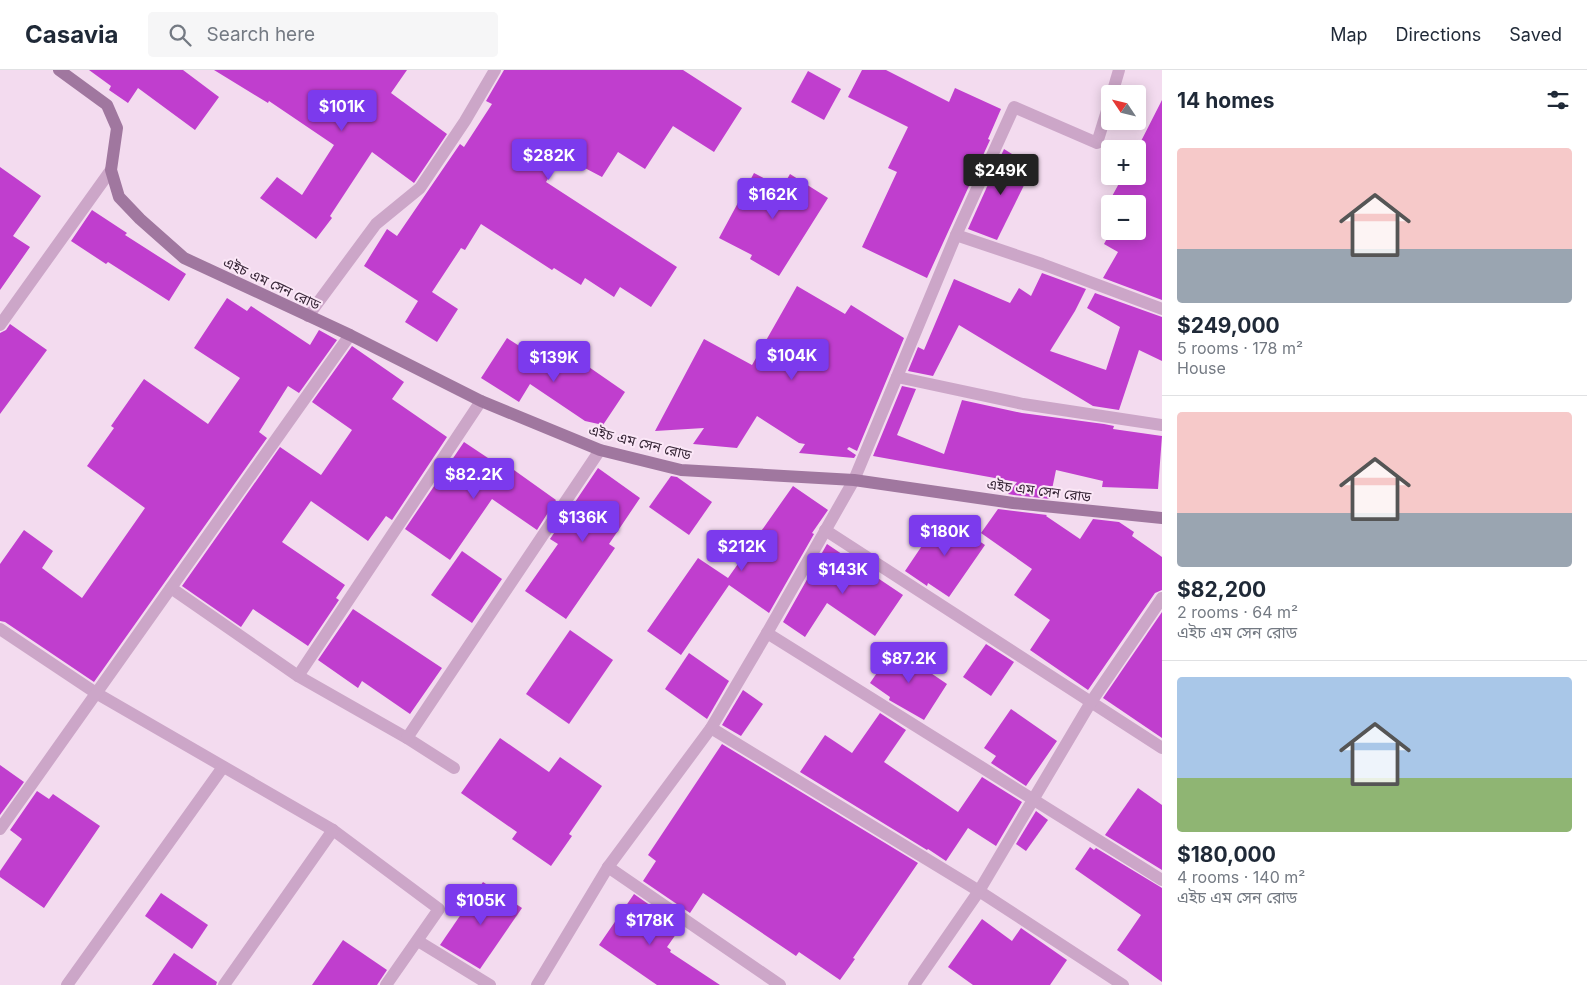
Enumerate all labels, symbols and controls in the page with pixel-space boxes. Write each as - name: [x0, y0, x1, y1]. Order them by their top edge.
- search box: [148, 12, 498, 57]
- text: Casavia: [25, 20, 118, 49]
- icon: search: [166, 21, 194, 49]
- text: Search here: [206, 23, 315, 46]
- text: Map: [1330, 24, 1368, 45]
- text: Directions: [1396, 24, 1481, 45]
- text: Saved: [1509, 24, 1562, 45]
- north arrow: [1101, 85, 1146, 130]
- map controls: [1101, 85, 1146, 240]
- icon: filters: [1544, 86, 1572, 114]
- text: 14 homes: [1177, 88, 1275, 113]
- pin: $101K: [307, 90, 377, 132]
- text: $101K: [319, 96, 365, 116]
- pin: $282K: [514, 138, 584, 181]
- button: +: [1101, 140, 1146, 185]
- text: $282K: [523, 145, 575, 165]
- pin: $249K: [966, 154, 1036, 196]
- text: $249K: [974, 160, 1028, 180]
- pin: $162K: [738, 178, 808, 220]
- icon: home: [1330, 180, 1420, 270]
- text: $162K: [748, 184, 798, 204]
- button: −: [1101, 195, 1146, 240]
- street label: এইচ এম সেন রোড: [221, 253, 324, 313]
- text: $249,000: [1177, 313, 1280, 338]
- pin: $104K: [757, 338, 827, 381]
- text: 5 rooms · 178 m²: [1177, 338, 1303, 358]
- pin: $139K: [519, 340, 589, 383]
- text: $104K: [767, 345, 817, 365]
- text: $139K: [529, 347, 579, 367]
- text: House: [1177, 358, 1226, 378]
- street label: এইচ এম সেন রোড: [587, 421, 694, 463]
- icon: home: [1330, 444, 1420, 534]
- pin: $82.2K: [433, 458, 515, 500]
- text: $82.2K: [445, 464, 503, 484]
- street label: এইচ এম সেন রোড: [986, 475, 1093, 505]
- pin: $136K: [548, 500, 618, 543]
- text: $136K: [558, 507, 608, 527]
- pin: $180K: [910, 514, 980, 557]
- text: $180K: [920, 521, 970, 541]
- pin: $212K: [707, 530, 777, 572]
- text: $212K: [717, 536, 767, 556]
- pin: $143K: [808, 552, 878, 595]
- text: $143K: [818, 559, 868, 579]
- text: $82,200: [1177, 577, 1266, 602]
- text: 2 rooms · 64 m²: [1177, 602, 1298, 622]
- text: এইচ এম সেন রোড: [1177, 622, 1297, 642]
- pin: $87.2K: [868, 642, 950, 684]
- text: $87.2K: [881, 648, 937, 668]
- icon: home: [1330, 709, 1420, 799]
- text: $180,000: [1177, 842, 1276, 867]
- text: 4 rooms · 140 m²: [1177, 867, 1305, 887]
- pin: $105K: [446, 884, 516, 926]
- text: এইচ এম সেন রোড: [1177, 887, 1297, 907]
- text: $105K: [456, 890, 506, 910]
- pin: $178K: [615, 904, 685, 946]
- text: $178K: [626, 910, 674, 930]

